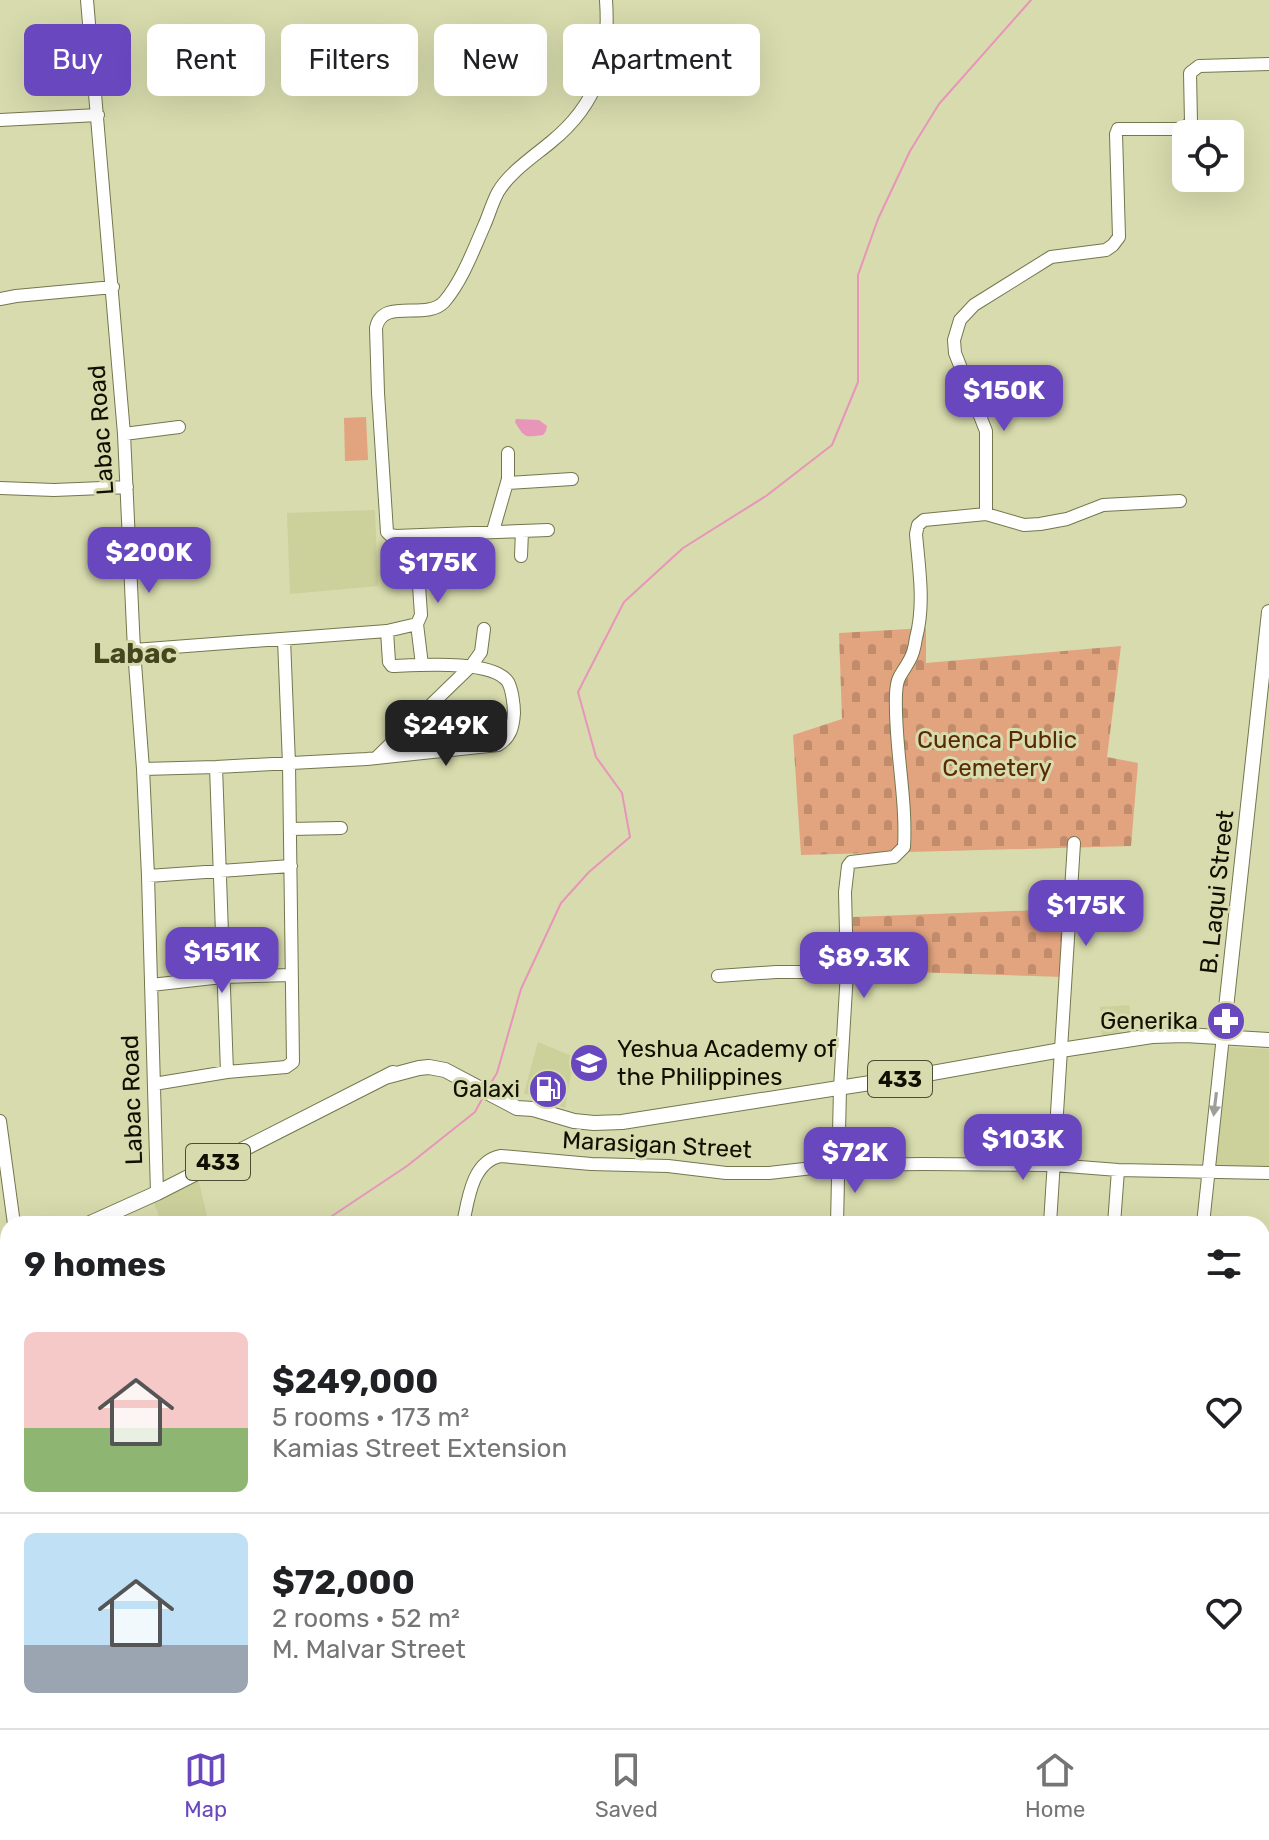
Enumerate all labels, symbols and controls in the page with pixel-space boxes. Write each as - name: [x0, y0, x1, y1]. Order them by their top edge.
- chip: Buy: [24, 24, 131, 96]
- chip: Rent: [147, 24, 265, 96]
- chip: Filters: [281, 24, 418, 96]
- chip: New: [434, 24, 547, 96]
- chip: Apartment: [563, 24, 760, 96]
- map controls: [1172, 120, 1244, 192]
- button: locate: [1172, 120, 1244, 192]
- street label: Labac Road: [82, 364, 120, 496]
- pin: $150K: [948, 365, 1060, 433]
- text: $150K: [963, 375, 1045, 406]
- pin: $200K: [93, 527, 205, 595]
- text: $200K: [106, 537, 192, 568]
- pin: $175K: [382, 537, 494, 605]
- text: $175K: [398, 547, 478, 578]
- district label: Labac: [93, 637, 177, 670]
- pin: $249K: [390, 700, 502, 768]
- text: $249K: [403, 710, 489, 741]
- park label: Cuenca Public Cemetery: [917, 726, 1077, 782]
- street label: B. Laqui Street: [1194, 809, 1240, 975]
- pin: $175K: [1030, 880, 1142, 948]
- text: $175K: [1046, 890, 1126, 921]
- pin: $151K: [166, 927, 278, 995]
- pin: $89.3K: [799, 932, 929, 1000]
- text: $151K: [183, 937, 261, 968]
- text: $89.3K: [818, 942, 910, 973]
- pharmacy icon: Generika: [1205, 1000, 1247, 1042]
- place label: Generika: [1100, 1007, 1198, 1035]
- street label: Labac Road: [116, 1034, 148, 1166]
- place label: Yeshua Academy of the Philippines: [617, 1035, 837, 1091]
- school or university icon: Yeshua Academy of the Philippines: [568, 1042, 610, 1084]
- road number: 433: [868, 1061, 932, 1097]
- fuel station icon: Galaxi: [527, 1068, 569, 1110]
- place label: Galaxi: [453, 1075, 520, 1103]
- one-way arrow: [1209, 1092, 1222, 1117]
- pin: $103K: [967, 1114, 1079, 1182]
- text: $103K: [982, 1124, 1064, 1155]
- street label: Marasigan Street: [561, 1126, 753, 1164]
- pin: $72K: [808, 1127, 902, 1195]
- text: $72K: [822, 1137, 888, 1168]
- road number: 433: [186, 1144, 250, 1180]
- icon: filters: [1202, 1242, 1246, 1286]
- text: 9 homes: [24, 1244, 166, 1285]
- text: $249,000: [272, 1361, 438, 1402]
- icon: home: [88, 1364, 184, 1460]
- icon: heart: [1202, 1390, 1246, 1434]
- text: 5 rooms · 173 m²: [272, 1402, 469, 1433]
- text: Kamias Street Extension: [272, 1433, 567, 1464]
- text: $72,000: [272, 1562, 415, 1603]
- icon: home: [88, 1565, 184, 1661]
- icon: heart: [1202, 1591, 1246, 1635]
- text: 2 rooms · 52 m²: [272, 1603, 460, 1634]
- text: M. Malvar Street: [272, 1634, 466, 1665]
- tab: Map: [184, 1748, 228, 1823]
- tab: Saved: [595, 1748, 658, 1823]
- tab: Home: [1025, 1748, 1085, 1823]

